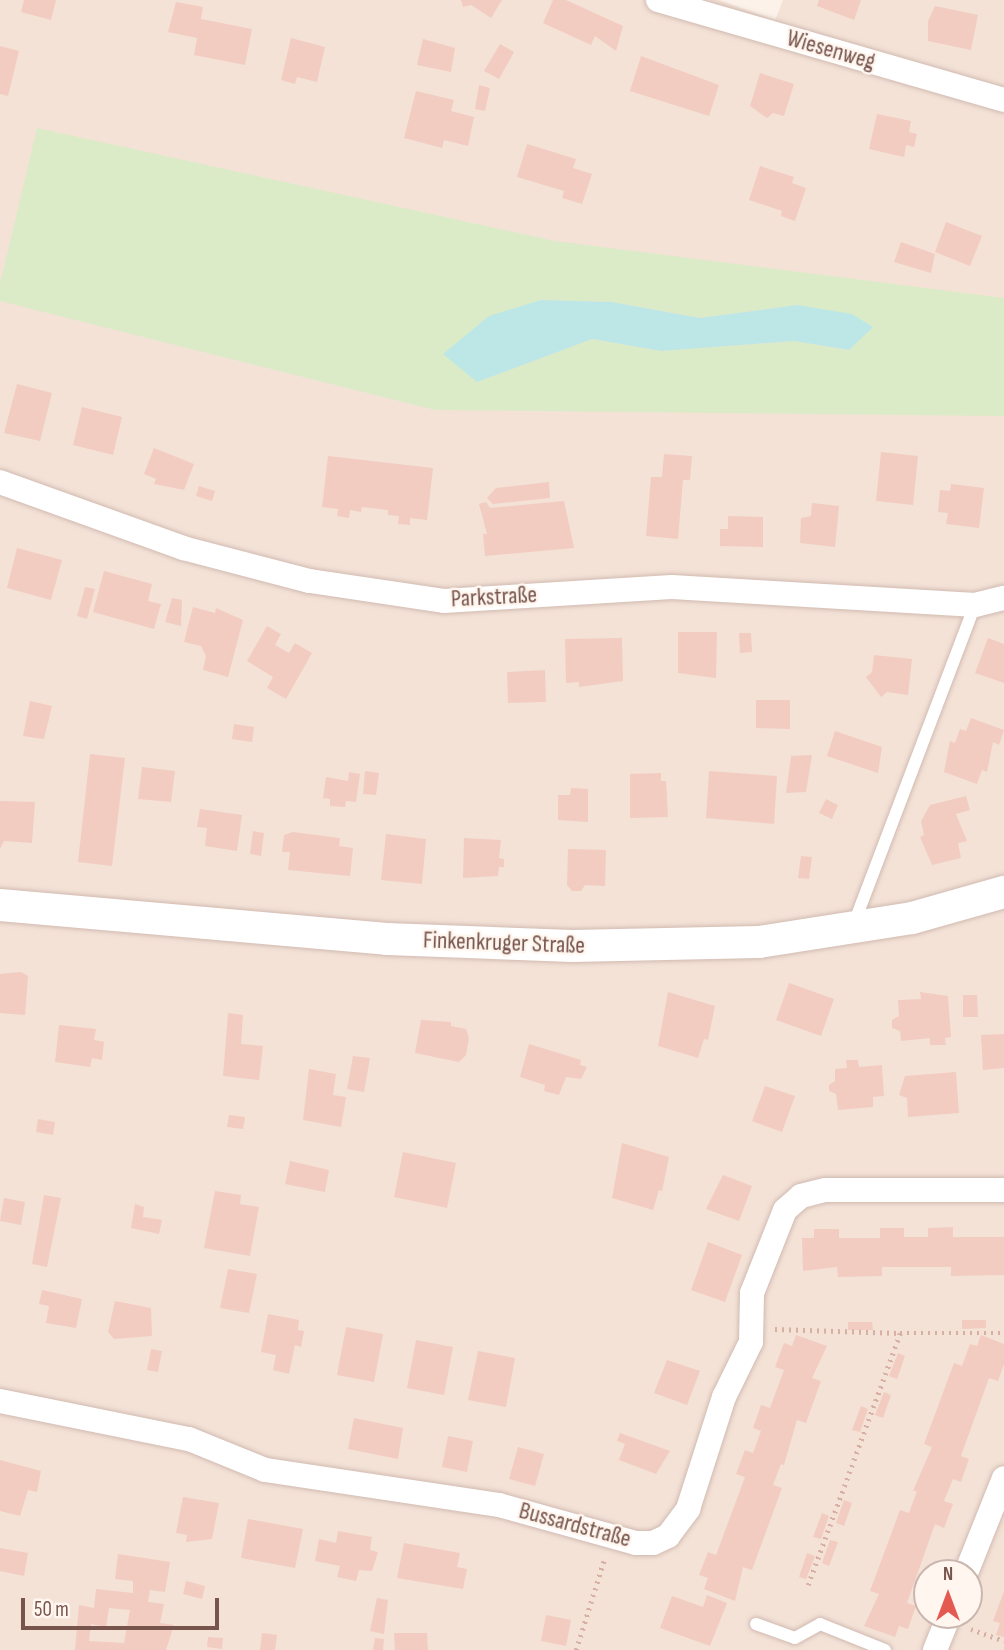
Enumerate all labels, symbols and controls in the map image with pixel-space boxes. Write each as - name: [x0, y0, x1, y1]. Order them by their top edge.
- street label: Wiesenweg: [783, 24, 879, 76]
- street label: Parkstraße: [450, 580, 538, 614]
- street label: Finkenkruger Straße: [423, 926, 585, 960]
- street label: Bussardstraße: [516, 1496, 634, 1554]
- north arrow: [913, 1559, 983, 1629]
- text: N: [943, 1563, 953, 1586]
- scale bar: [24, 1584, 222, 1628]
- text: 50 m: [34, 1597, 69, 1622]

